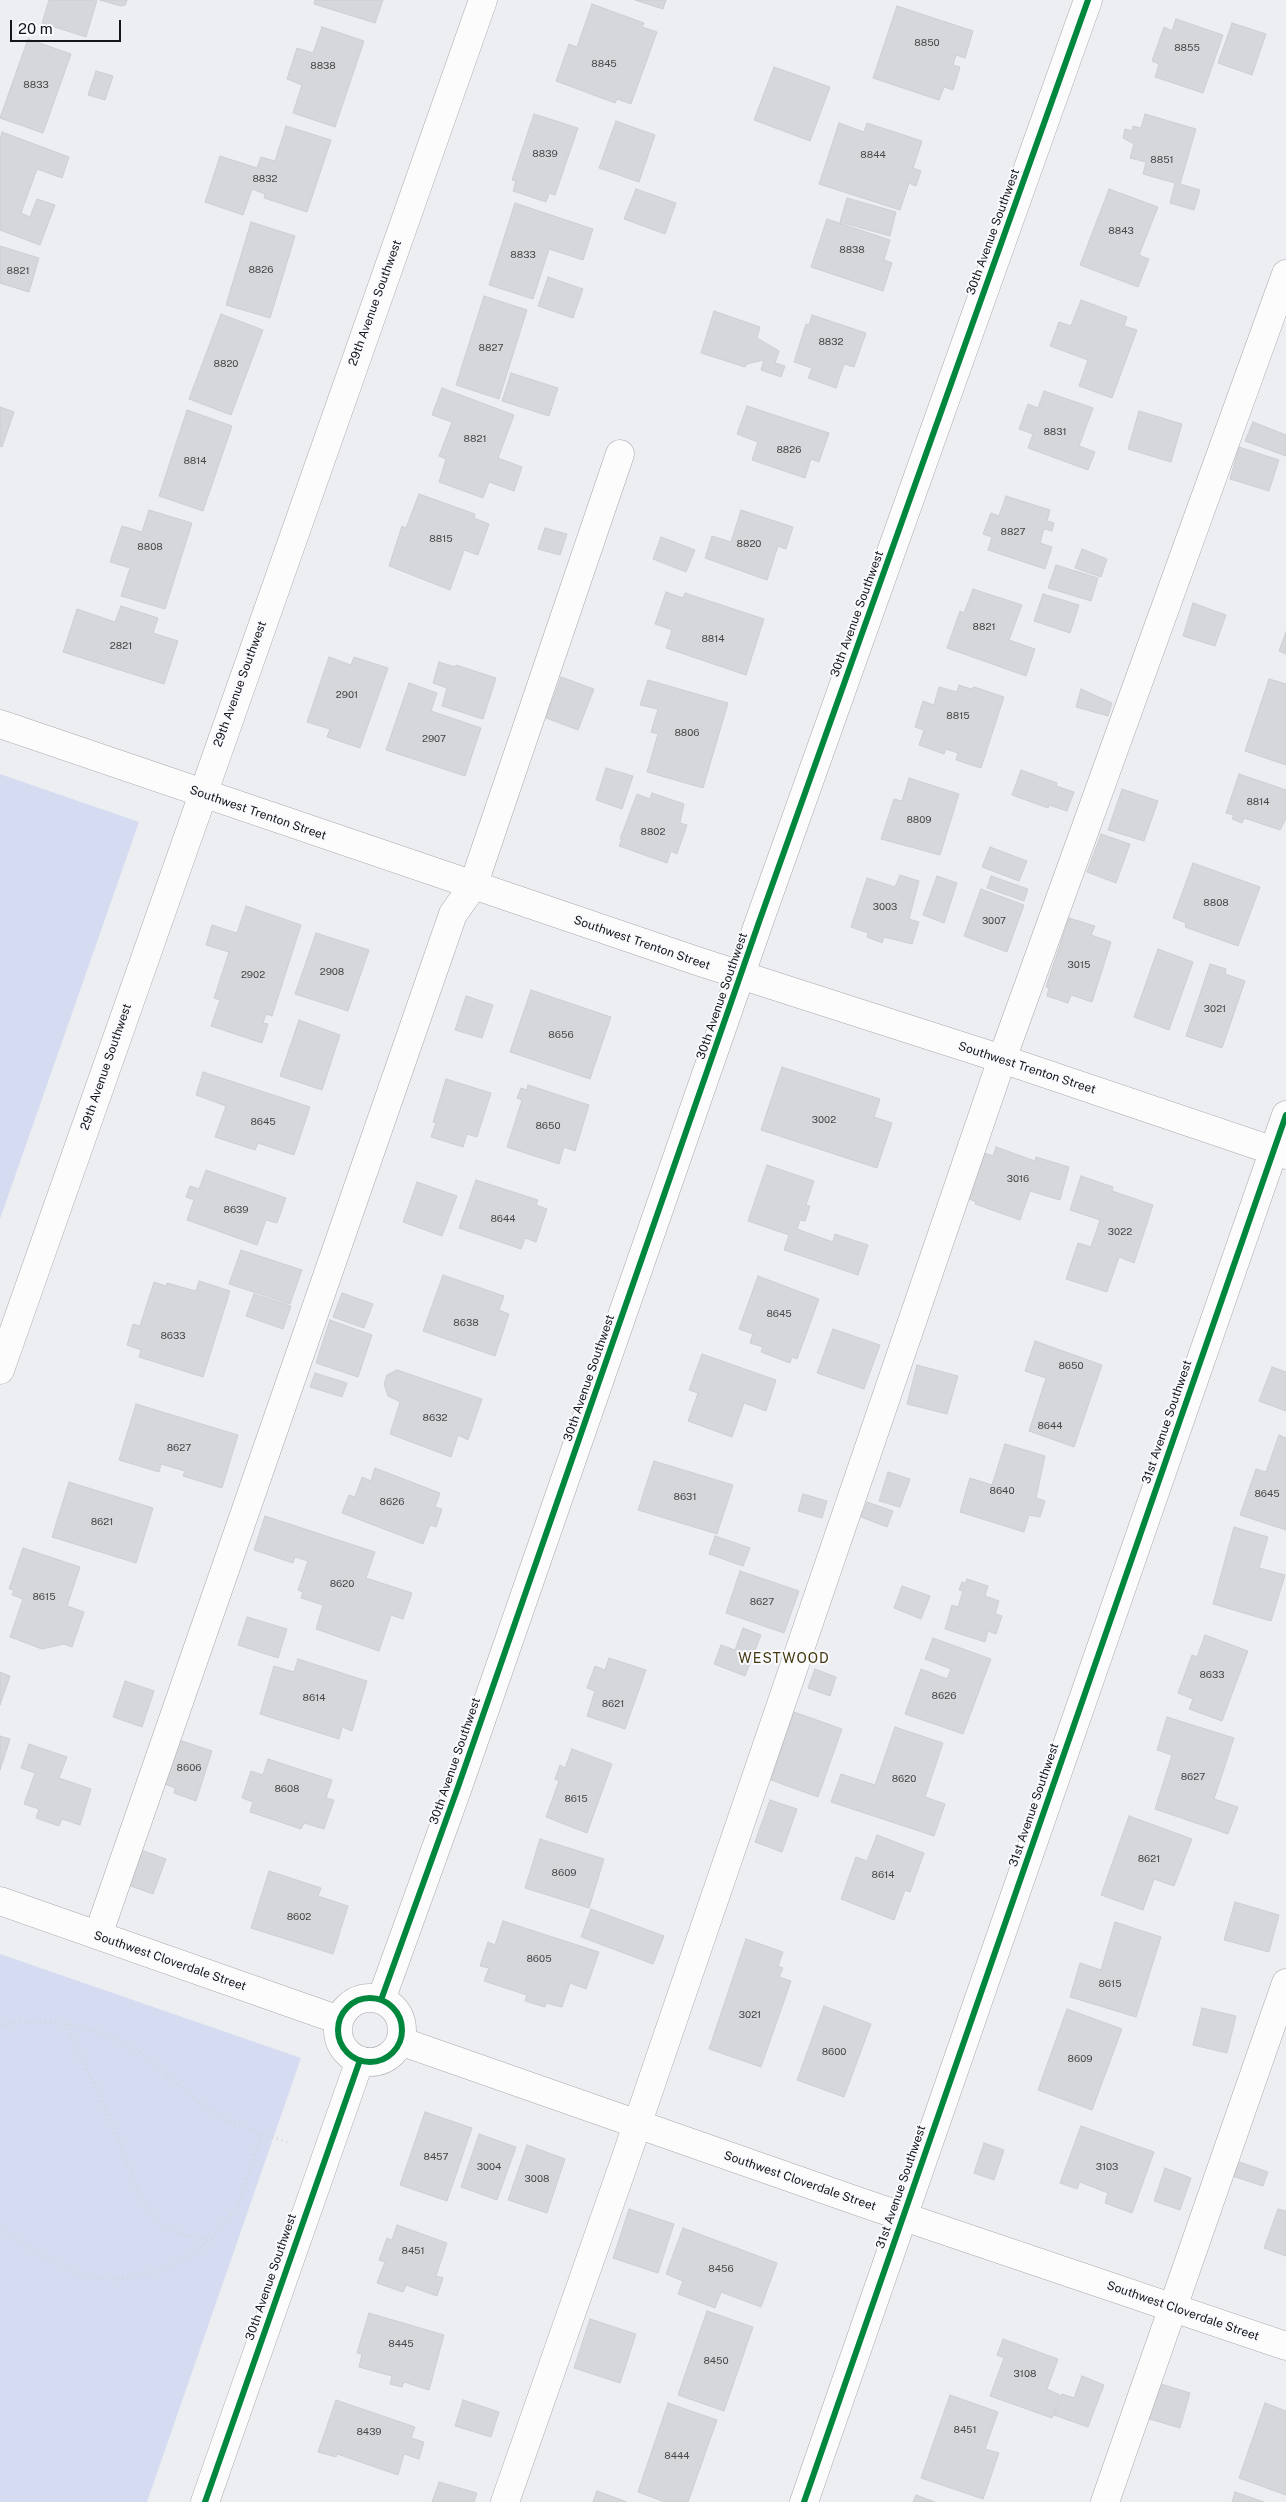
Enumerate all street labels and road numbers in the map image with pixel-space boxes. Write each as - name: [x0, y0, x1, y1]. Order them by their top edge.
- street label: 30th Avenue Southwest: [963, 167, 1023, 297]
- street label: 29th Avenue Southwest: [345, 238, 405, 368]
- street label: 30th Avenue Southwest: [827, 549, 887, 679]
- street label: 29th Avenue Southwest: [210, 619, 270, 749]
- street label: Southwest Trenton Street: [188, 783, 328, 843]
- street label: Southwest Trenton Street: [572, 913, 712, 973]
- street label: 30th Avenue Southwest: [694, 931, 750, 1061]
- street label: 29th Avenue Southwest: [78, 1002, 134, 1132]
- street label: Southwest Trenton Street: [956, 1039, 1098, 1097]
- street label: 30th Avenue Southwest: [561, 1313, 617, 1443]
- street label: 31st Avenue Southwest: [1139, 1358, 1195, 1486]
- street label: 30th Avenue Southwest: [427, 1696, 483, 1826]
- street label: 31st Avenue Southwest: [1006, 1741, 1062, 1869]
- street label: Southwest Cloverdale Street: [92, 1928, 248, 1994]
- street label: 31st Avenue Southwest: [873, 2123, 929, 2251]
- street label: Southwest Cloverdale Street: [722, 2148, 878, 2214]
- street label: 30th Avenue Southwest: [243, 2212, 299, 2342]
- street label: Southwest Cloverdale Street: [1105, 2278, 1261, 2344]

